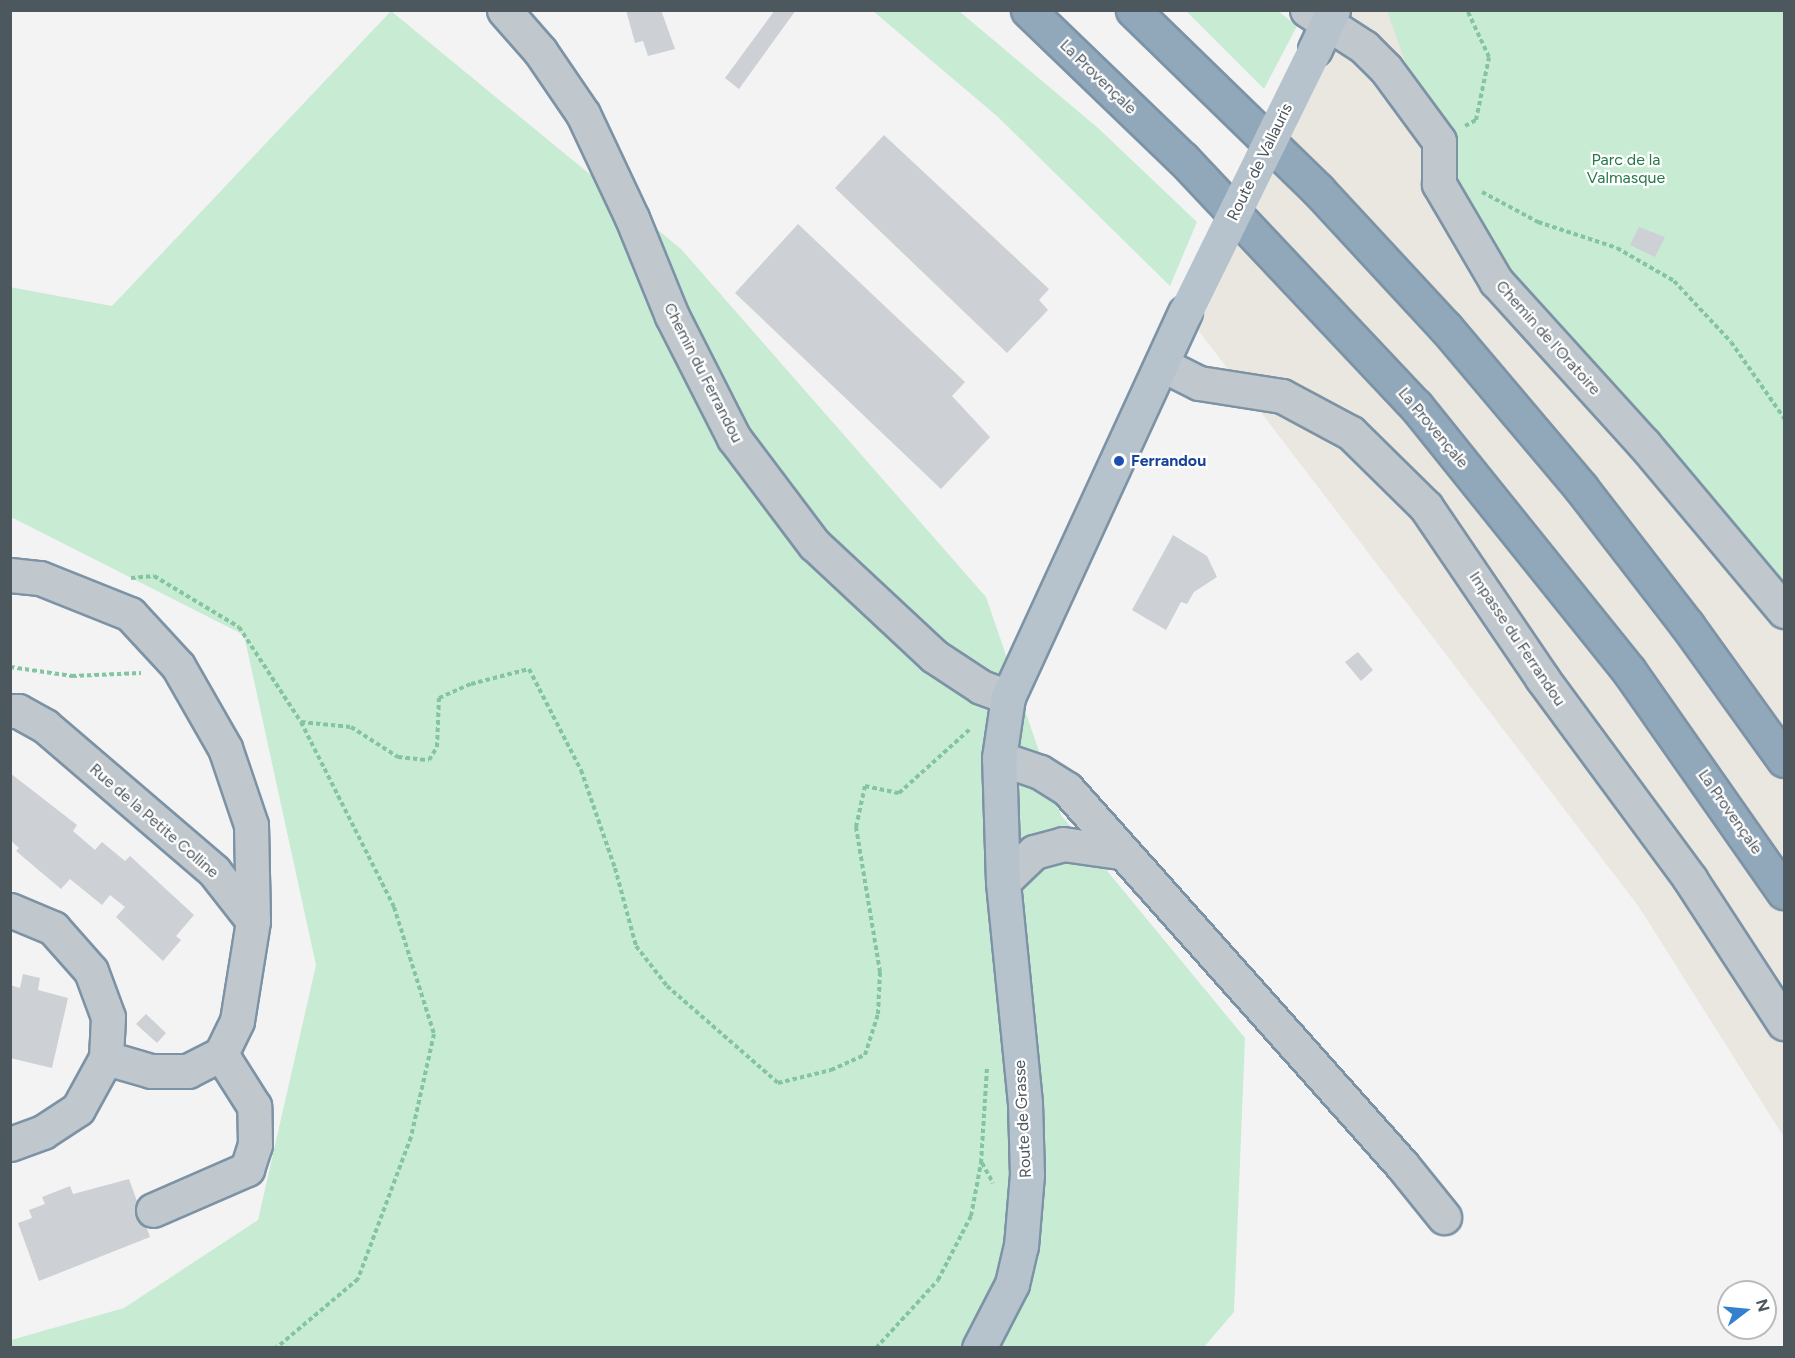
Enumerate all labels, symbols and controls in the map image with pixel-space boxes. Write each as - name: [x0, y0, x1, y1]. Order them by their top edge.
- street label: La Provençale: [1056, 36, 1140, 118]
- street label: Route de Vallauris: [1223, 100, 1297, 224]
- park label: Parc de la Valmasque: [1587, 150, 1665, 188]
- street label: Chemin de l'Oratoire: [1492, 277, 1604, 399]
- street label: Chemin du Ferrandou: [659, 300, 747, 446]
- street label: La Provençale: [1394, 384, 1472, 472]
- place label: Ferrandou: [1131, 451, 1206, 471]
- marker: Ferrandou: [1112, 454, 1126, 468]
- street label: Impasse du Ferrandou: [1465, 568, 1569, 710]
- street label: Rue de la Petite Colline: [85, 760, 223, 882]
- street label: La Provençale: [1694, 766, 1766, 858]
- street label: Route de Grasse: [1010, 1059, 1036, 1179]
- north arrow: [1717, 1280, 1777, 1340]
- text: N: [1752, 1297, 1774, 1314]

